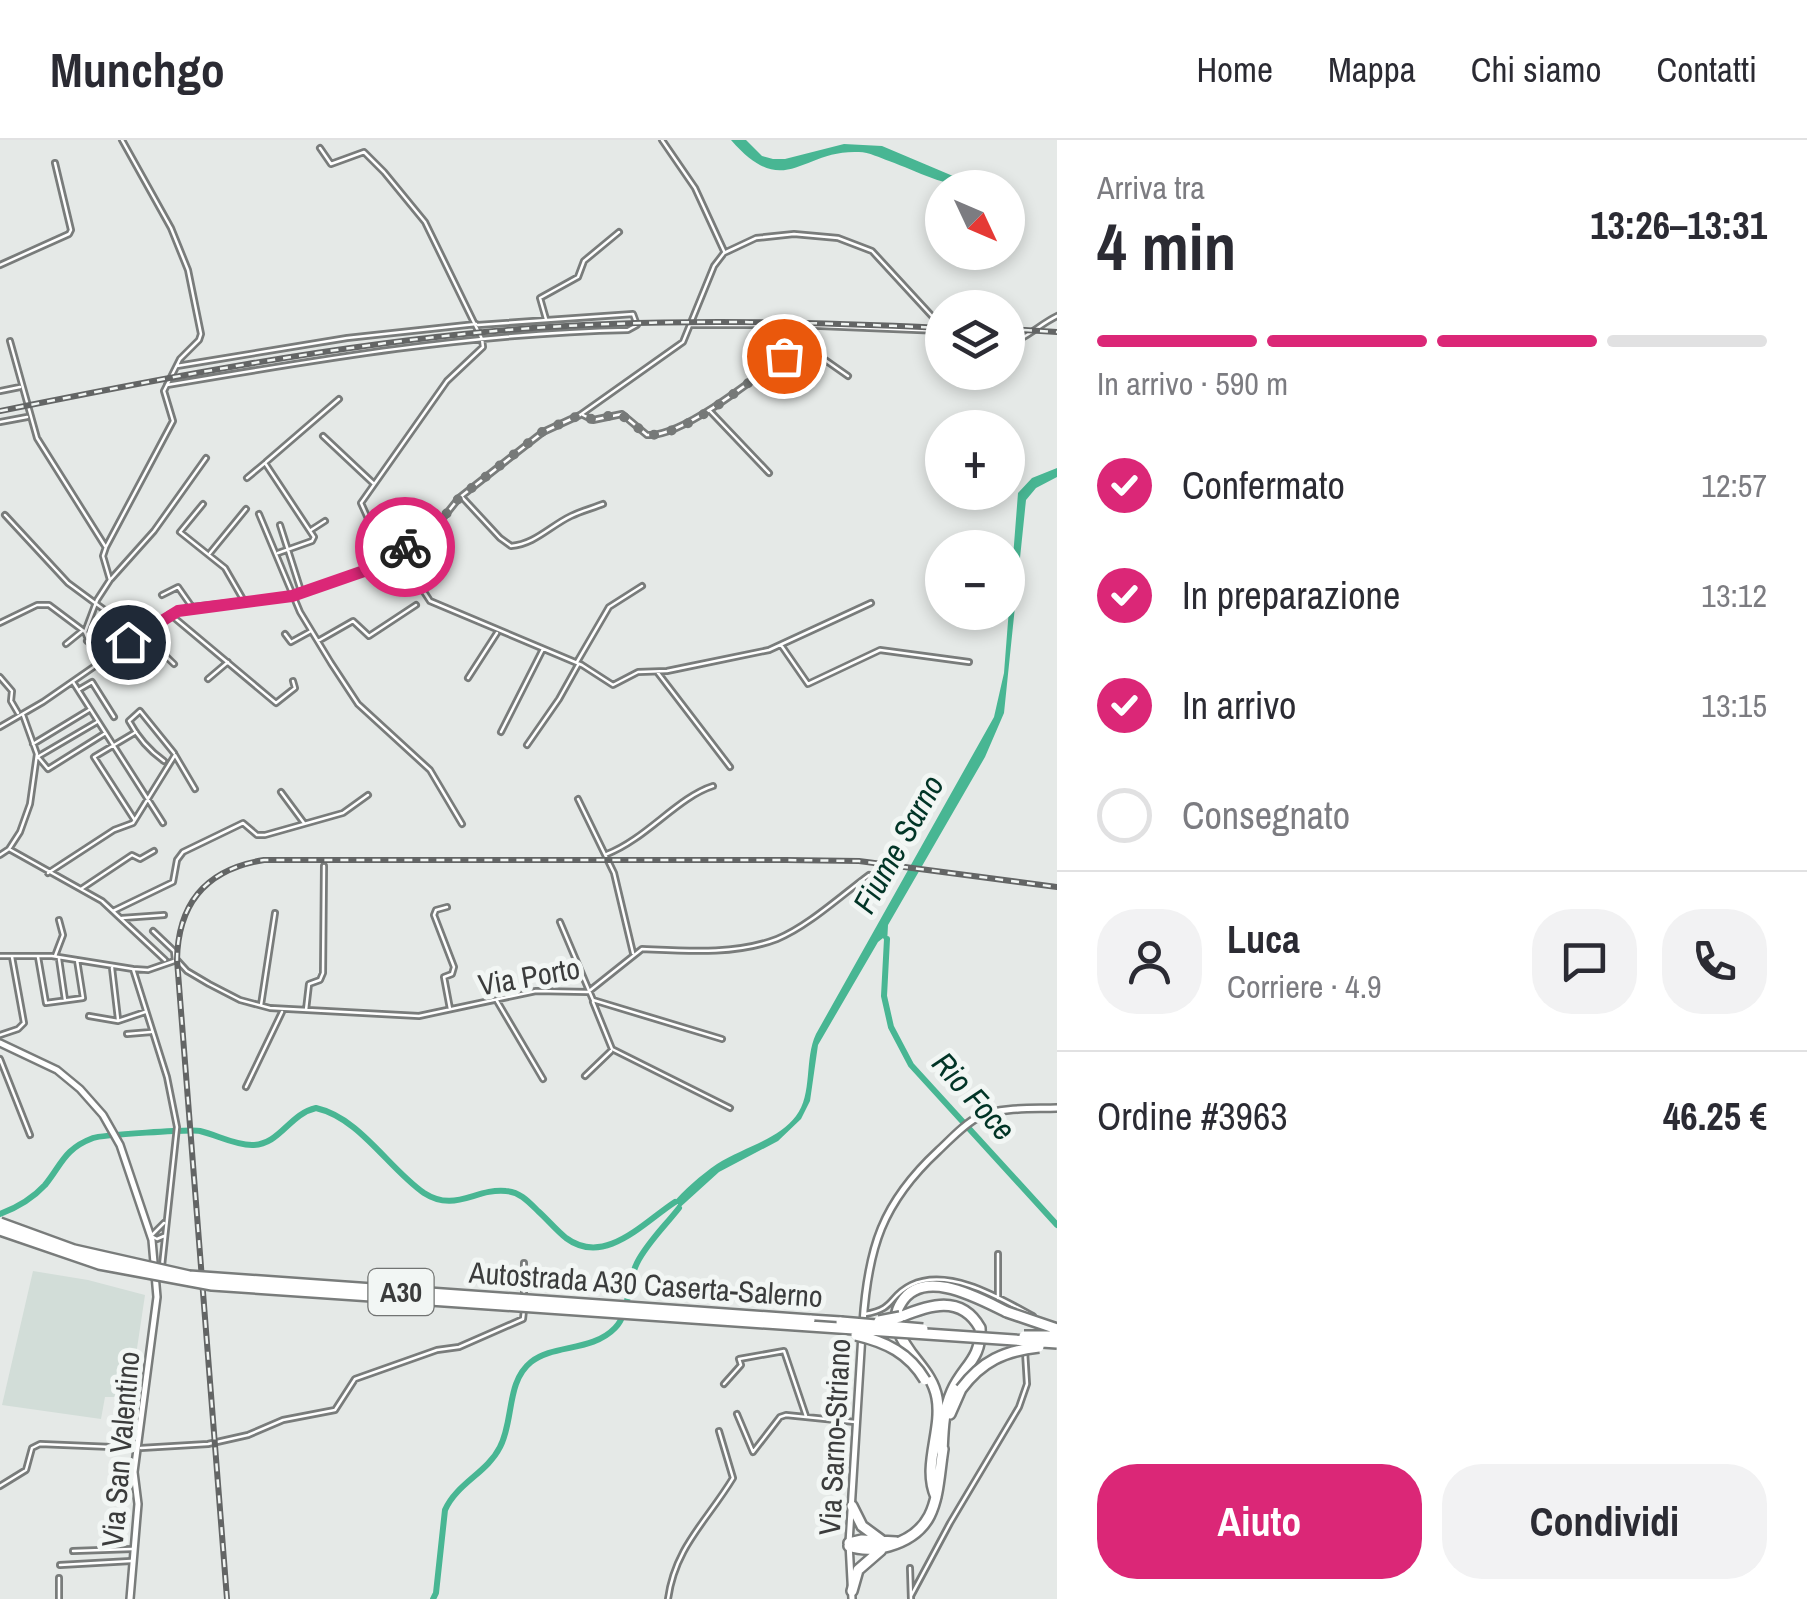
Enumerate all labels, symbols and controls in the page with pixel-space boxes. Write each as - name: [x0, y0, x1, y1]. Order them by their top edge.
- text: Munchgo: [50, 37, 225, 102]
- text: Home: [1196, 46, 1273, 93]
- text: Mappa: [1328, 46, 1416, 93]
- text: Chi siamo: [1471, 46, 1601, 93]
- text: Contatti: [1656, 46, 1757, 93]
- text: Arriva tra: [1097, 166, 1205, 209]
- north arrow: [925, 170, 1025, 270]
- map controls: [925, 170, 1025, 630]
- text: 13:26–13:31: [1590, 200, 1767, 251]
- text: 4 min: [1097, 203, 1236, 290]
- button: layers: [925, 290, 1025, 390]
- pin: [742, 314, 827, 399]
- icon: bag: [757, 329, 812, 384]
- text: In arrivo · 590 m: [1097, 362, 1288, 405]
- button: +: [925, 410, 1025, 510]
- icon: check: [1097, 458, 1152, 513]
- text: Confermato: [1182, 460, 1345, 511]
- text: 12:57: [1701, 464, 1767, 507]
- courier: [355, 497, 455, 597]
- icon: bike: [378, 520, 433, 575]
- button: −: [925, 530, 1025, 630]
- icon: check: [1097, 568, 1152, 623]
- text: In preparazione: [1182, 570, 1400, 621]
- text: 13:12: [1701, 574, 1767, 617]
- pin: [86, 600, 171, 685]
- icon: home: [101, 615, 156, 670]
- icon: check: [1097, 678, 1152, 733]
- text: In arrivo: [1182, 680, 1296, 731]
- text: 13:15: [1701, 684, 1767, 727]
- water label: Fiume Sarno: [842, 767, 954, 921]
- text: Consegnato: [1182, 790, 1350, 841]
- button: person: [1097, 909, 1202, 1014]
- button: chat: [1532, 909, 1637, 1014]
- button: phone: [1662, 909, 1767, 1014]
- text: Luca: [1227, 914, 1300, 965]
- street label: Via Porto: [475, 947, 583, 1005]
- text: Corriere · 4.9: [1227, 965, 1382, 1008]
- water label: Rio Foce: [923, 1042, 1025, 1150]
- text: Ordine #3963: [1097, 1091, 1288, 1142]
- text: 46.25 €: [1663, 1091, 1767, 1142]
- street label: Autostrada A30 Caserta-Salerno: [467, 1252, 824, 1316]
- road number: A30: [368, 1269, 434, 1315]
- street label: Via Sarno-Striano: [809, 1338, 859, 1536]
- street label: Via San Valentino: [92, 1350, 148, 1548]
- button: Aiuto: [1097, 1464, 1422, 1579]
- button: Condividi: [1442, 1464, 1767, 1579]

